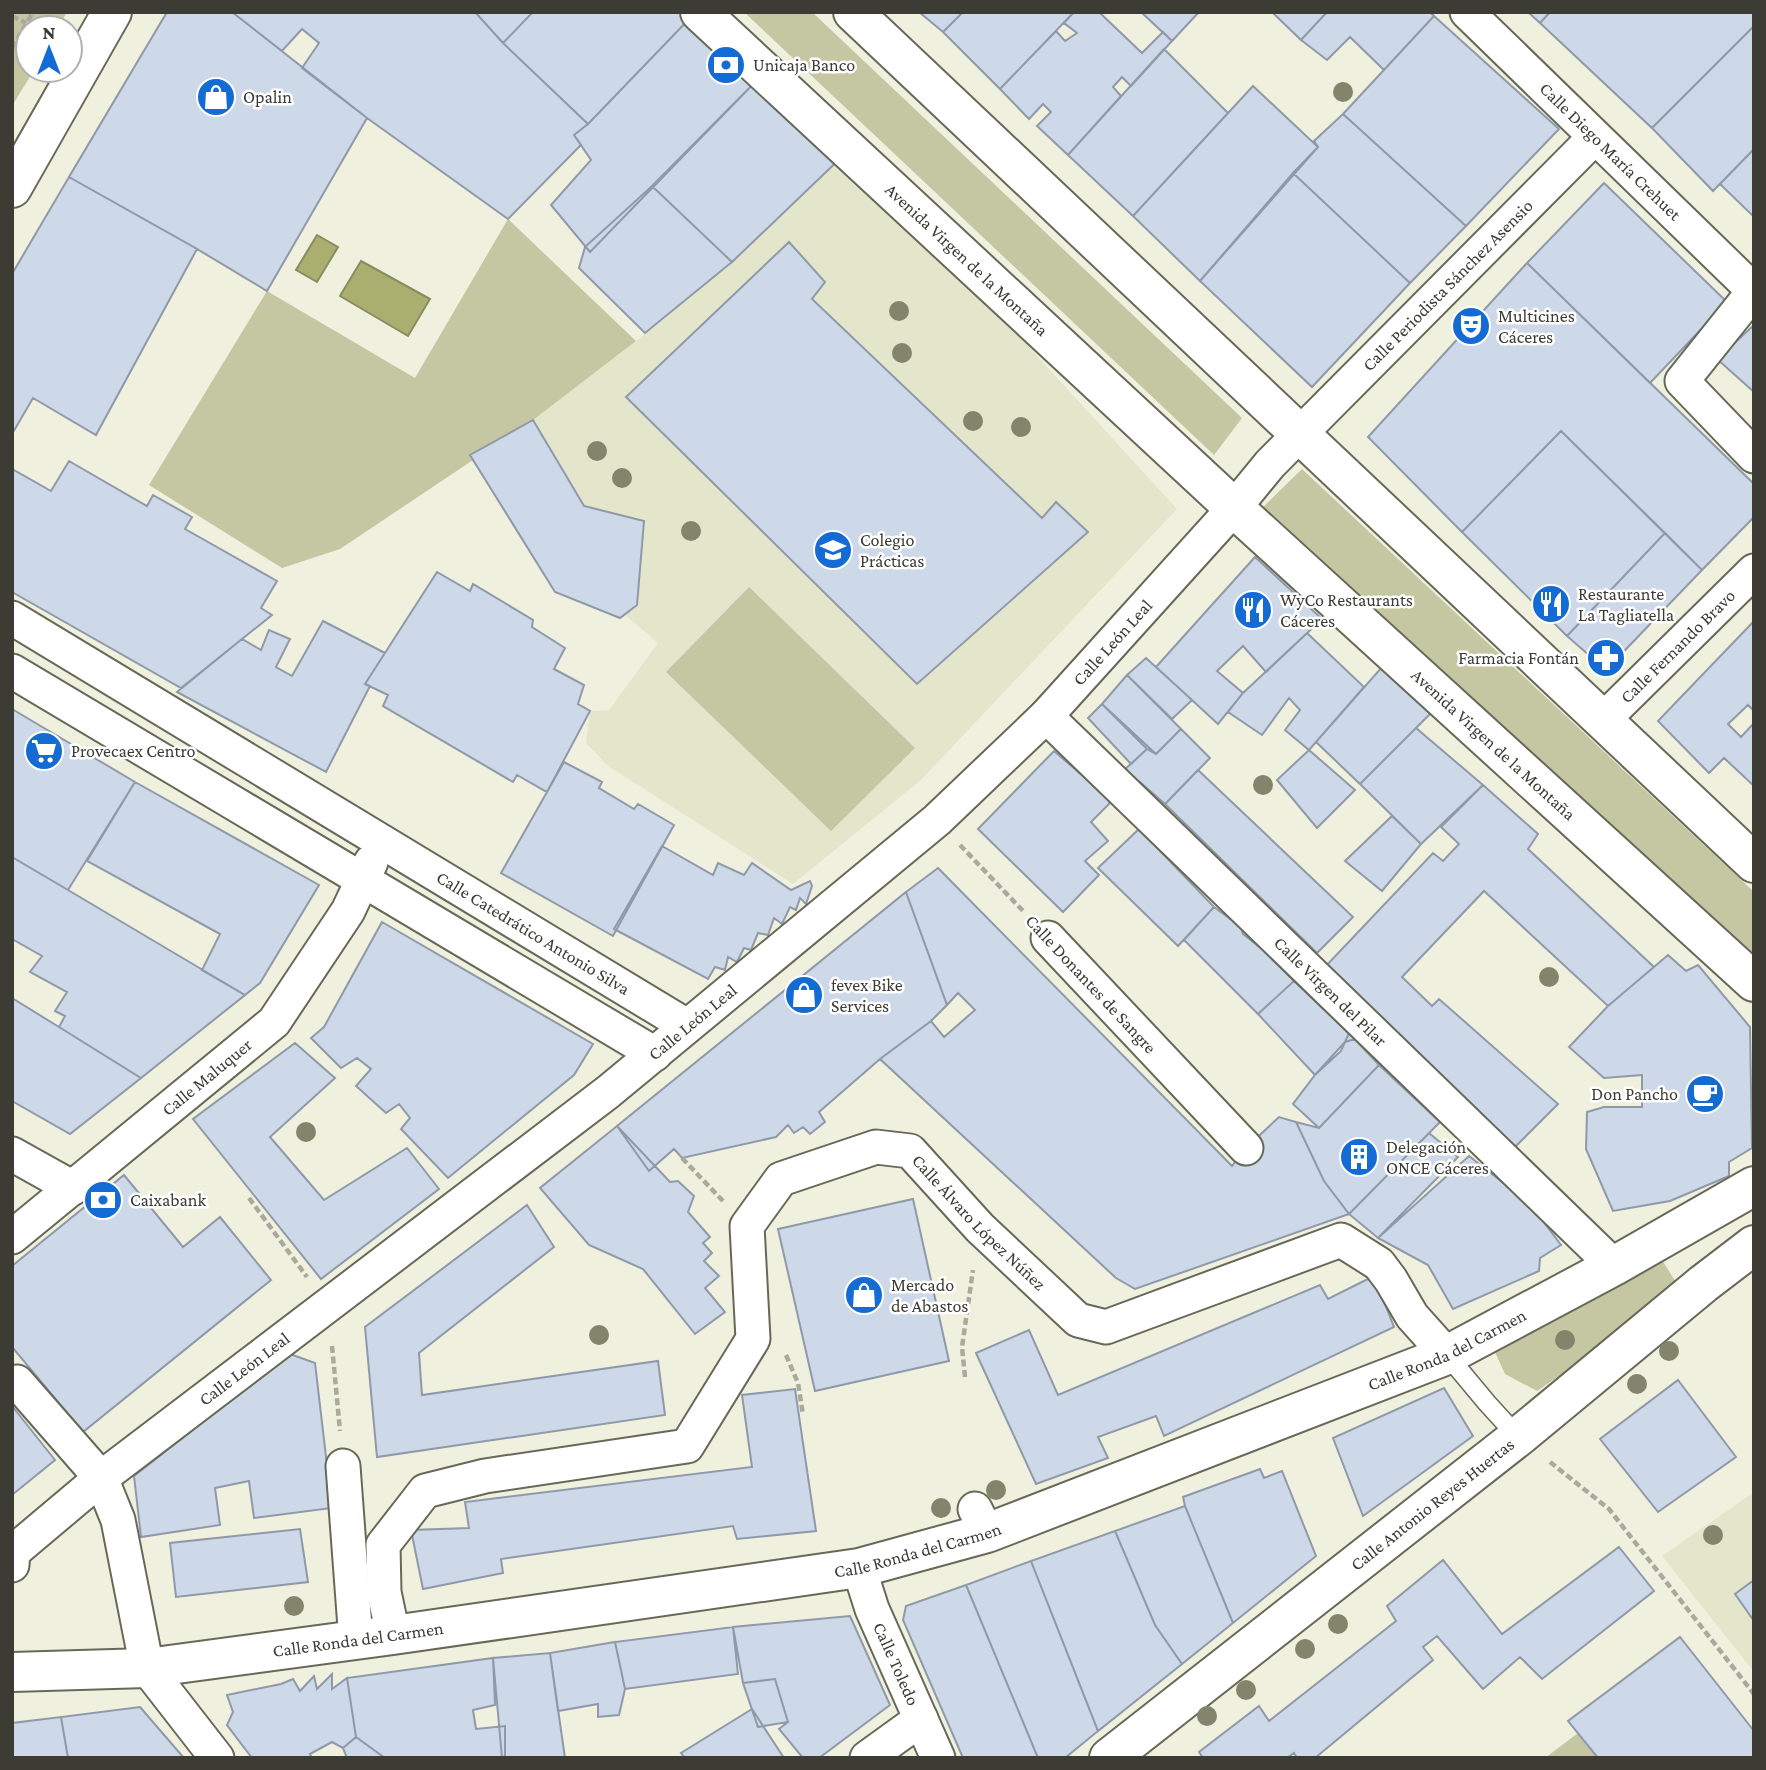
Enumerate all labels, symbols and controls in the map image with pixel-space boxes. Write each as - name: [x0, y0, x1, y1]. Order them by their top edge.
- north arrow: [14, 14, 84, 84]
- text: N: [43, 22, 56, 43]
- bank icon: Unicaja Banco: [705, 44, 747, 86]
- place label: Unicaja Banco: [753, 55, 855, 76]
- shop icon: Opalin: [195, 76, 237, 118]
- street label: Calle Diego María Crehuet: [1536, 78, 1686, 225]
- place label: Opalin: [243, 87, 292, 107]
- street label: Avenida Virgen de la Montaña: [881, 179, 1052, 340]
- street label: Calle Periodista Sánchez Asensio: [1358, 195, 1537, 375]
- theatre icon: Multicines Cáceres: [1450, 305, 1492, 347]
- place label: Multicines Cáceres: [1498, 306, 1575, 347]
- school or university icon: Colegio Prácticas: [812, 529, 854, 571]
- place label: Colegio Prácticas: [860, 530, 924, 571]
- restaurant icon: Restaurante La Tagliatella: [1530, 583, 1572, 625]
- place label: Restaurante La Tagliatella: [1578, 584, 1674, 625]
- street label: Calle Fernando Bravo: [1616, 585, 1739, 707]
- restaurant icon: WyCo Restaurants Cáceres: [1232, 589, 1274, 631]
- place label: WyCo Restaurants Cáceres: [1280, 590, 1413, 631]
- street label: Calle León Leal: [1069, 595, 1157, 689]
- pharmacy icon: Farmacia Fontán: [1585, 637, 1627, 679]
- place label: Farmacia Fontán: [1458, 648, 1579, 668]
- street label: Avenida Virgen de la Montaña: [1407, 665, 1580, 824]
- supermarket icon: Provecaex Centro: [23, 730, 65, 772]
- place label: Provecaex Centro: [71, 741, 195, 761]
- street label: Calle Catedrático Antonio Silva: [433, 867, 634, 999]
- street label: Calle Donantes de Sangre: [1022, 911, 1160, 1058]
- street label: Calle Virgen del Pilar: [1270, 933, 1391, 1051]
- shop icon: fevex Bike Services: [783, 974, 825, 1016]
- place label: fevex Bike Services: [831, 975, 903, 1016]
- street label: Calle León Leal: [644, 980, 741, 1064]
- street label: Calle Maluquer: [158, 1034, 256, 1120]
- cafe icon: Don Pancho: [1684, 1073, 1726, 1115]
- place label: Don Pancho: [1591, 1084, 1678, 1104]
- building icon: Delegación ONCE Cáceres: [1338, 1136, 1380, 1178]
- place label: Delegación ONCE Cáceres: [1386, 1137, 1489, 1178]
- street label: Calle Álvaro López Núñez: [908, 1150, 1050, 1295]
- bank icon: Caixabank: [82, 1179, 124, 1221]
- place label: Caixabank: [130, 1190, 206, 1210]
- shop icon: Mercado de Abastos: [843, 1274, 885, 1316]
- place label: Mercado de Abastos: [891, 1275, 968, 1316]
- street label: Calle Ronda del Carmen: [1365, 1305, 1530, 1395]
- street label: Calle León Leal: [195, 1328, 294, 1410]
- street label: Calle Antonio Reyes Huertas: [1347, 1434, 1518, 1575]
- street label: Calle Ronda del Carmen: [833, 1518, 1004, 1581]
- street label: Calle Ronda del Carmen: [271, 1618, 445, 1661]
- street label: Calle Toledo: [869, 1619, 923, 1709]

